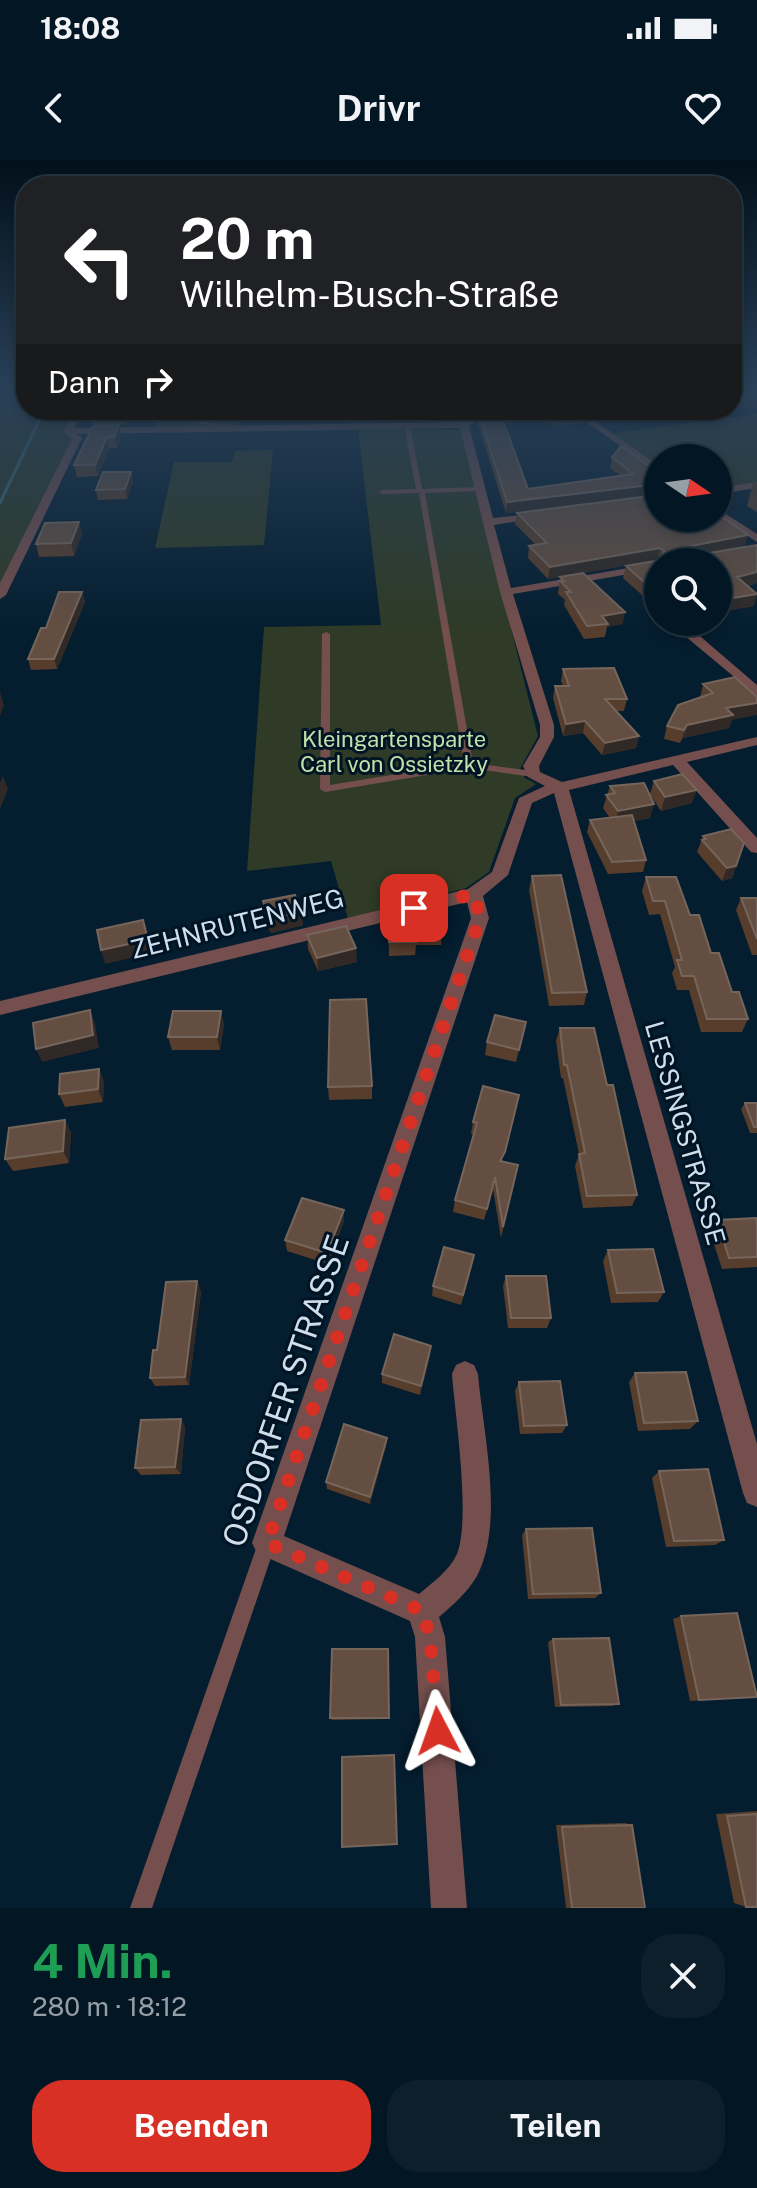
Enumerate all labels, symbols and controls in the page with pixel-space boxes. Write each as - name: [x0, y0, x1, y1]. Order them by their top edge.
- text: 18:08: [40, 10, 120, 46]
- icon: back: [32, 86, 76, 130]
- icon: heart: [681, 86, 725, 130]
- text: Drivr: [337, 87, 420, 129]
- text: 20 m: [180, 206, 314, 272]
- icon: left: [48, 208, 152, 312]
- text: Wilhelm-Busch-Straße: [180, 273, 559, 315]
- icon: right: [136, 360, 180, 404]
- text: Dann: [48, 364, 120, 400]
- north arrow: [644, 444, 732, 532]
- map controls: [644, 444, 732, 636]
- button: search: [644, 548, 732, 636]
- park label: Kleingartensparte Carl von Ossietzky: [300, 726, 488, 777]
- pin: [380, 874, 448, 942]
- street label: ZEHNRUTENWEG: [127, 882, 347, 965]
- icon: arrive: [392, 886, 436, 930]
- street label: LESSINGSTRASSE: [639, 1017, 732, 1248]
- street label: OSDORFER STRASSE: [215, 1230, 356, 1552]
- position arrow: [396, 1689, 480, 1773]
- text: 4 Min.: [32, 1932, 173, 1989]
- button: close: [641, 1934, 725, 2018]
- text: 280 m · 18:12: [32, 1991, 187, 2022]
- button: Beenden: [32, 2080, 371, 2172]
- button: Teilen: [387, 2080, 725, 2172]

